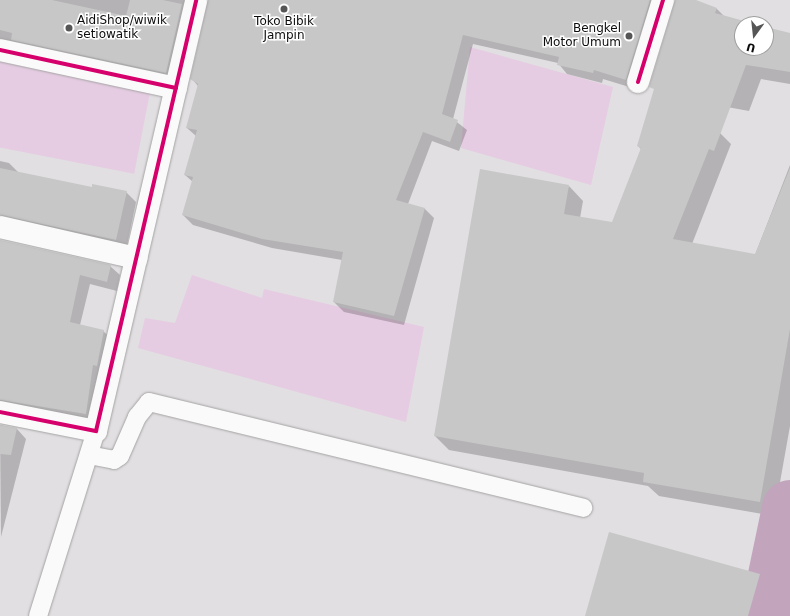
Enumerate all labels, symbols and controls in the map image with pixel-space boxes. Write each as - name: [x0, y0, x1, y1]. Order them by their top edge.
- marker: Toko Bibik Jampin: [279, 4, 289, 14]
- place label: AidiShop/wiwik setiowatik: [77, 14, 167, 42]
- place label: Toko Bibik Jampin: [254, 15, 314, 43]
- north arrow: [734, 16, 774, 56]
- place label: Bengkel Motor Umum: [543, 22, 621, 50]
- marker: AidiShop/wiwik setiowatik: [64, 23, 74, 33]
- marker: Bengkel Motor Umum: [624, 31, 634, 41]
- text: U: [745, 40, 757, 55]

